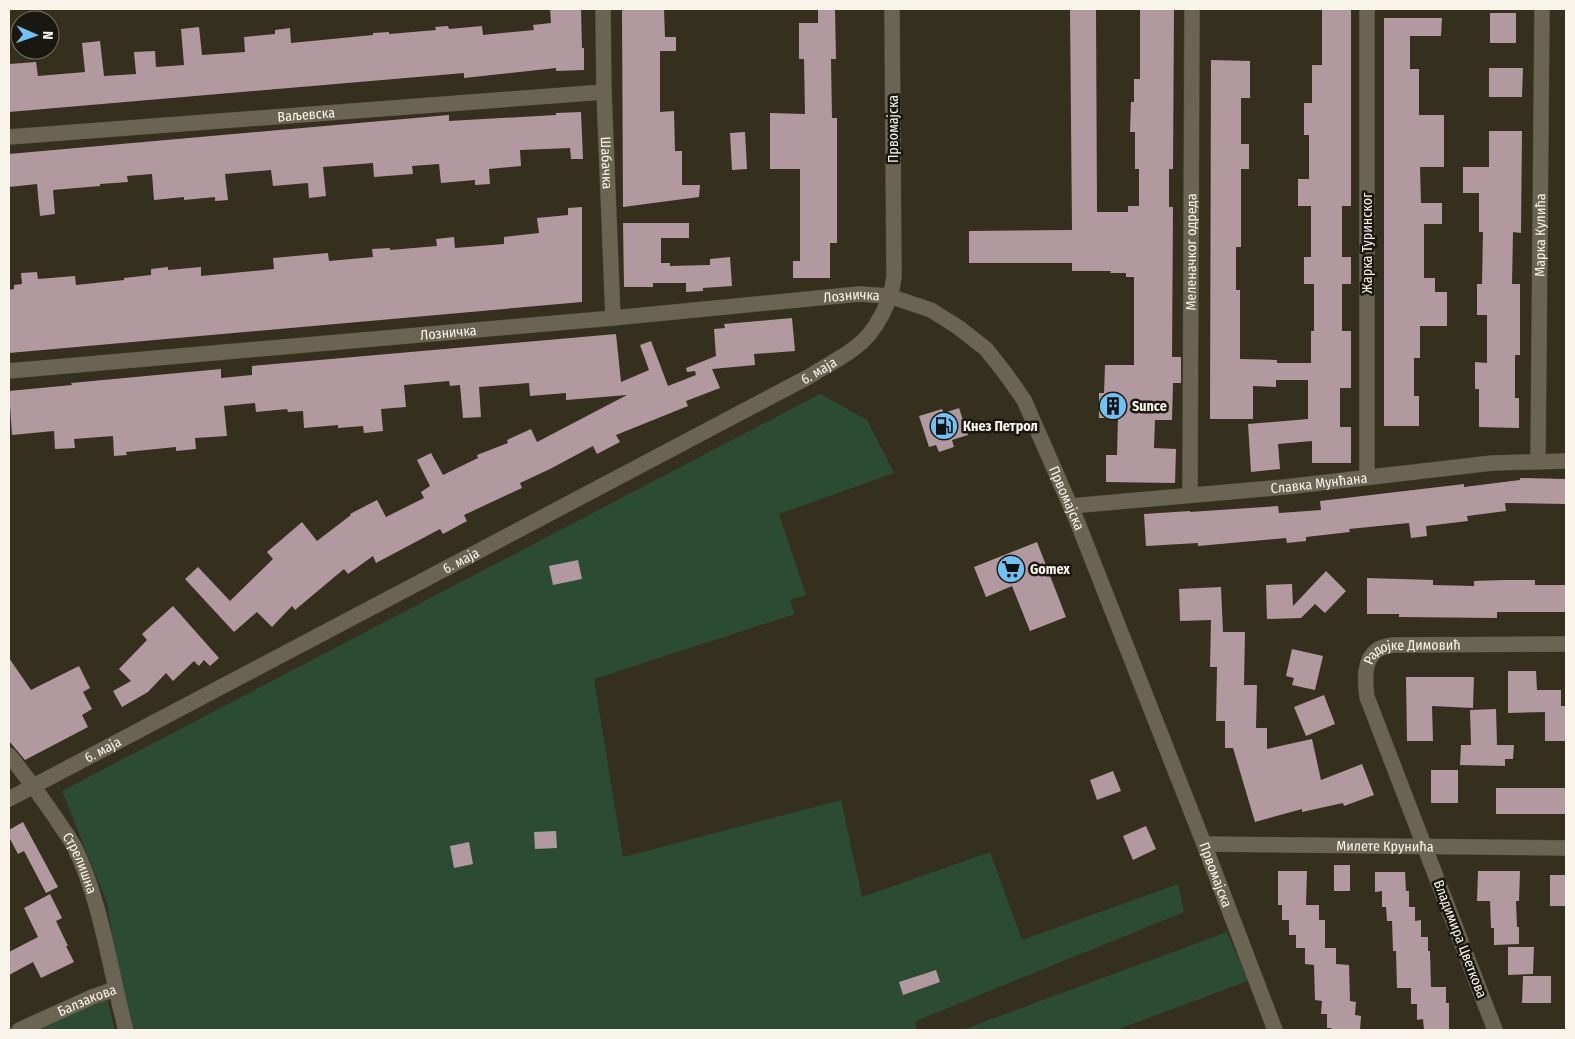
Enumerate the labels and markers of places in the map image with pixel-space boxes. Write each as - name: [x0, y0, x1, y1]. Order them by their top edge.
- building icon: Sunce: [1098, 391, 1128, 421]
- place label: Sunce: [1132, 398, 1167, 415]
- fuel station icon: Кнез Петрол: [929, 411, 959, 441]
- place label: Кнез Петрол: [963, 418, 1038, 435]
- supermarket icon: Gomex: [996, 554, 1026, 584]
- place label: Gomex: [1030, 561, 1070, 578]

